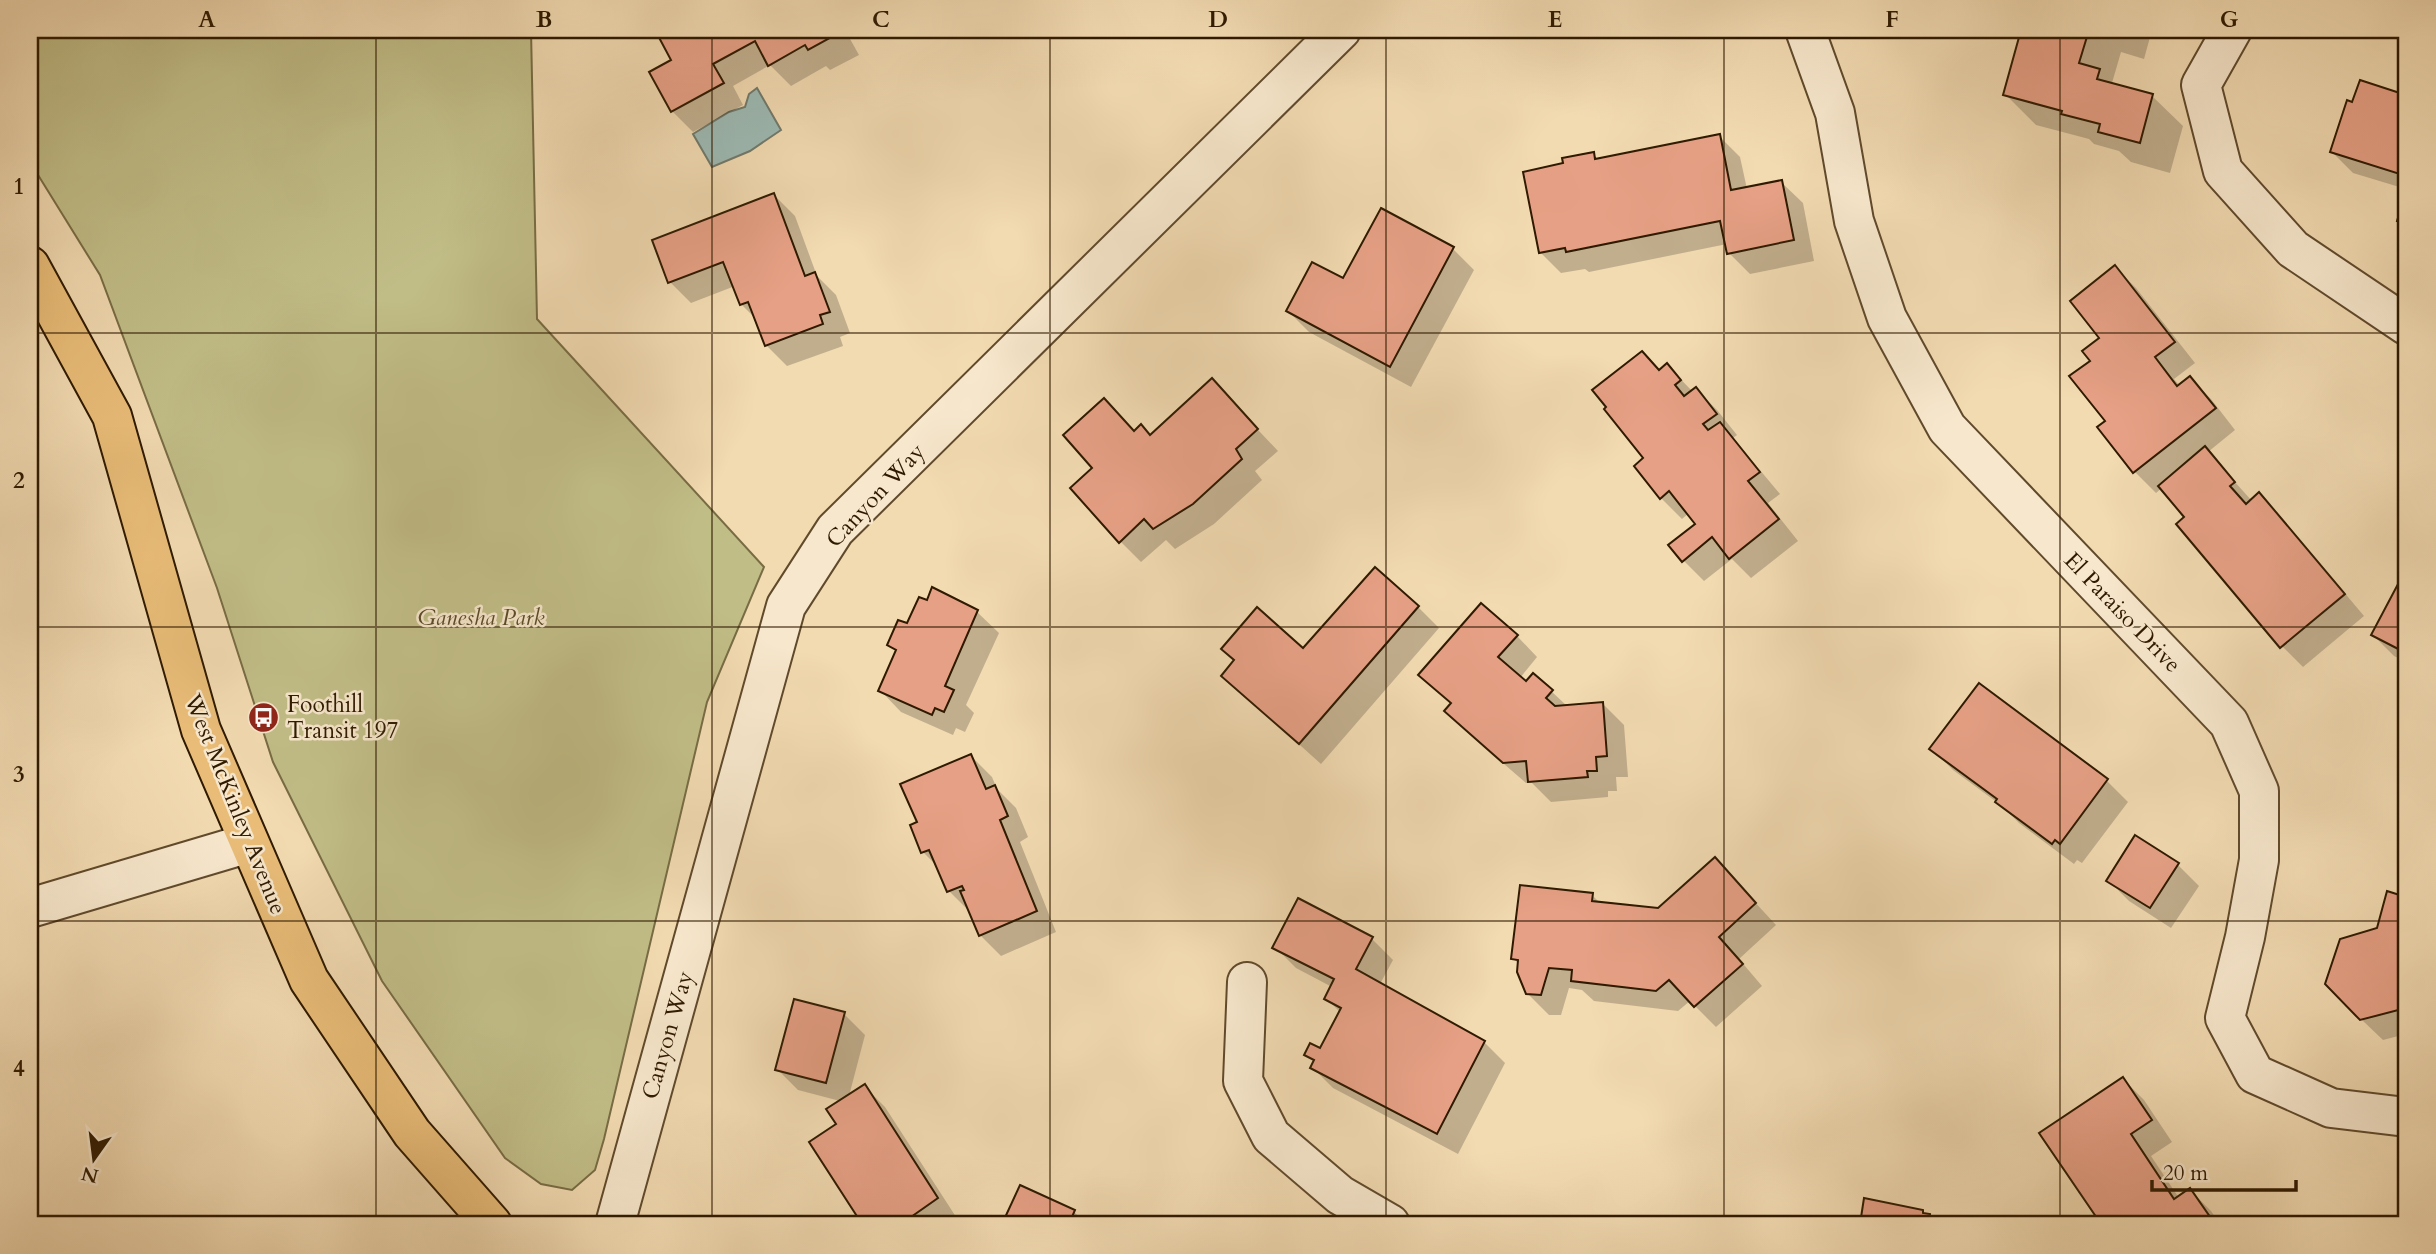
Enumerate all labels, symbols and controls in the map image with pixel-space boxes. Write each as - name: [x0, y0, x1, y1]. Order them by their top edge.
- text: A: [198, 4, 216, 35]
- text: B: [536, 4, 552, 35]
- text: C: [872, 4, 890, 35]
- text: D: [1208, 4, 1228, 35]
- text: E: [1548, 4, 1562, 35]
- text: F: [1885, 4, 1899, 35]
- text: G: [2220, 4, 2239, 35]
- text: 1: [13, 171, 25, 202]
- street label: Canyon Way: [819, 437, 932, 554]
- text: 2: [13, 465, 25, 496]
- street label: El Paraiso Drive: [2057, 545, 2188, 679]
- park label: Ganesha Park: [417, 602, 545, 633]
- street label: West McKinley Avenue: [177, 689, 294, 919]
- place label: Foothill Transit 197: [287, 689, 398, 746]
- bus stop icon: Foothill Transit 197: [247, 700, 281, 734]
- text: 3: [13, 759, 25, 790]
- street label: Canyon Way: [634, 967, 701, 1103]
- text: 4: [13, 1053, 25, 1084]
- north arrow: [60, 1124, 130, 1194]
- scale bar: [2152, 1149, 2296, 1193]
- text: 20 m: [2163, 1159, 2208, 1188]
- text: N: [78, 1160, 101, 1189]

